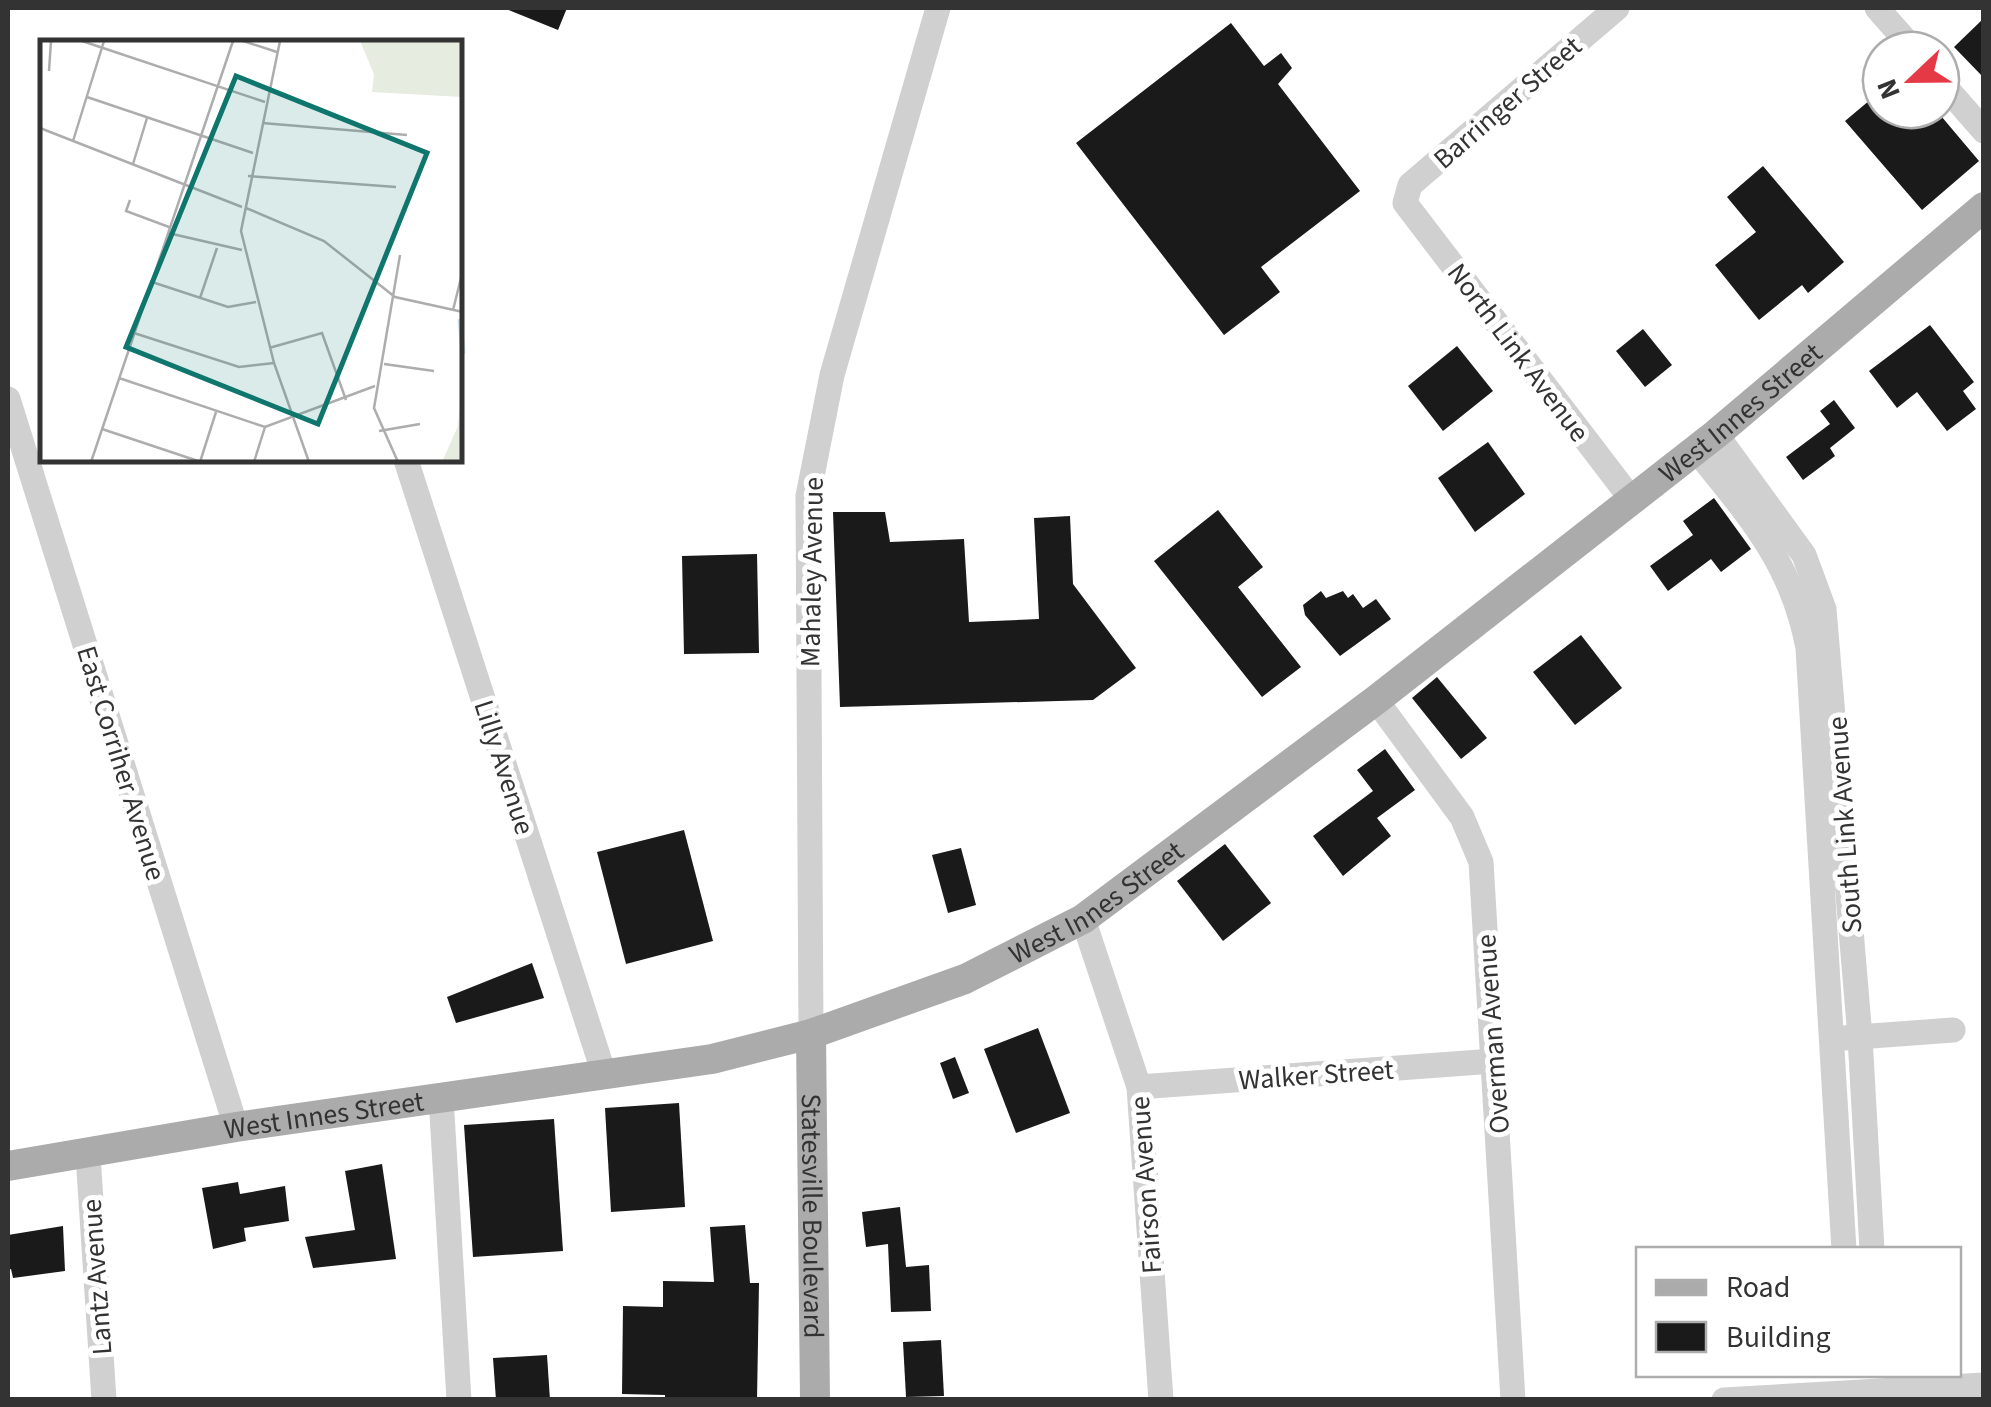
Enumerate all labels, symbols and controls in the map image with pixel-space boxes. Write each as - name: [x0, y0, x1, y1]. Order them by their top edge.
- street label: Barringer Street: [1425, 27, 1591, 179]
- north arrow: [1861, 30, 1961, 130]
- inset map: [40, 40, 462, 462]
- text: N: [1867, 73, 1911, 105]
- street label: North Link Avenue: [1438, 255, 1599, 450]
- street label: West Innes Street: [1650, 333, 1832, 493]
- street label: Mahaley Avenue: [790, 477, 834, 667]
- street label: East Corriher Avenue: [66, 641, 176, 885]
- street label: Lilly Avenue: [463, 695, 545, 840]
- street label: South Link Avenue: [1817, 715, 1873, 935]
- street label: West Innes Street: [1002, 831, 1193, 974]
- street label: Overman Avenue: [1466, 933, 1520, 1135]
- street label: Walker Street: [1237, 1050, 1396, 1100]
- street label: West Innes Street: [221, 1081, 427, 1150]
- street label: Statesville Boulevard: [791, 1093, 833, 1339]
- street label: Fairson Avenue: [1120, 1095, 1172, 1275]
- street label: Lantz Avenue: [72, 1198, 122, 1356]
- legend: [1636, 1247, 1961, 1377]
- text: Road: [1726, 1266, 1790, 1309]
- text: Building: [1726, 1316, 1831, 1359]

